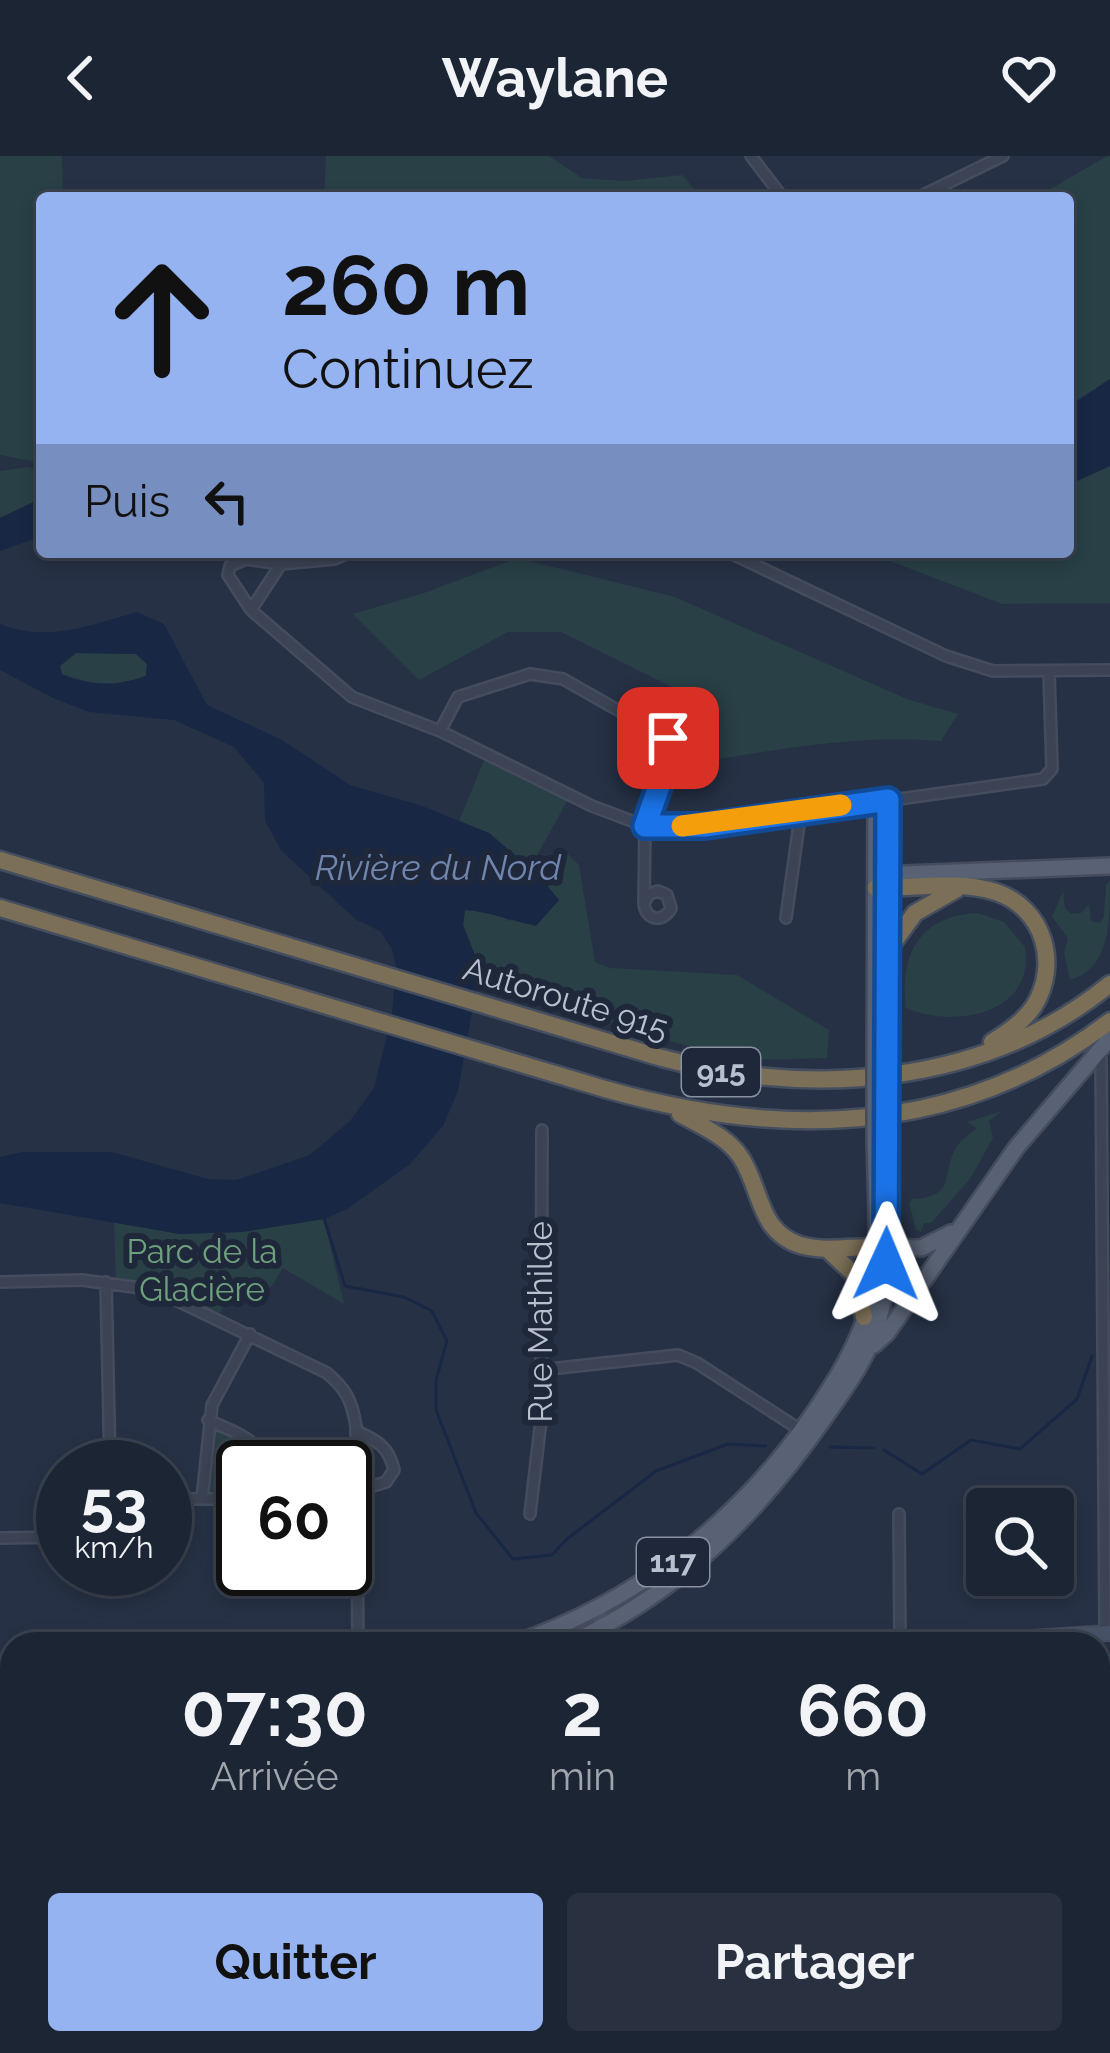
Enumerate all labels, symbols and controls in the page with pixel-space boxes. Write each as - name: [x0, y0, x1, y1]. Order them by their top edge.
- icon: back: [48, 45, 114, 111]
- icon: heart: [996, 45, 1062, 111]
- text: Waylane: [442, 46, 668, 110]
- text: 260 m: [282, 236, 530, 335]
- icon: ahead: [84, 240, 240, 396]
- text: Continuez: [282, 337, 534, 401]
- icon: left: [194, 468, 260, 534]
- text: Puis: [84, 475, 170, 528]
- pin: [617, 687, 719, 789]
- icon: arrive: [635, 705, 701, 771]
- water label: Rivière du Nord: [315, 846, 562, 888]
- street label: Autoroute 915: [459, 949, 673, 1048]
- road number: 915: [682, 1048, 760, 1096]
- position arrow: [823, 1201, 949, 1327]
- street label: Rue Mathilde: [521, 1221, 560, 1423]
- park label: Parc de la Glacière: [126, 1232, 278, 1309]
- speed limit sign: 60: [216, 1440, 372, 1596]
- text: 53: [81, 1468, 147, 1538]
- map controls: [966, 1488, 1074, 1596]
- button: search: [966, 1488, 1074, 1596]
- text: km/h: [74, 1530, 154, 1565]
- road number: 117: [637, 1538, 709, 1586]
- text: 07:30: [181, 1668, 368, 1753]
- text: 2: [562, 1668, 603, 1753]
- text: 660: [797, 1668, 929, 1753]
- text: Arrivée: [210, 1753, 339, 1799]
- text: min: [549, 1753, 616, 1799]
- text: m: [845, 1753, 881, 1799]
- button: Quitter: [48, 1893, 543, 2031]
- button: Partager: [567, 1893, 1062, 2031]

